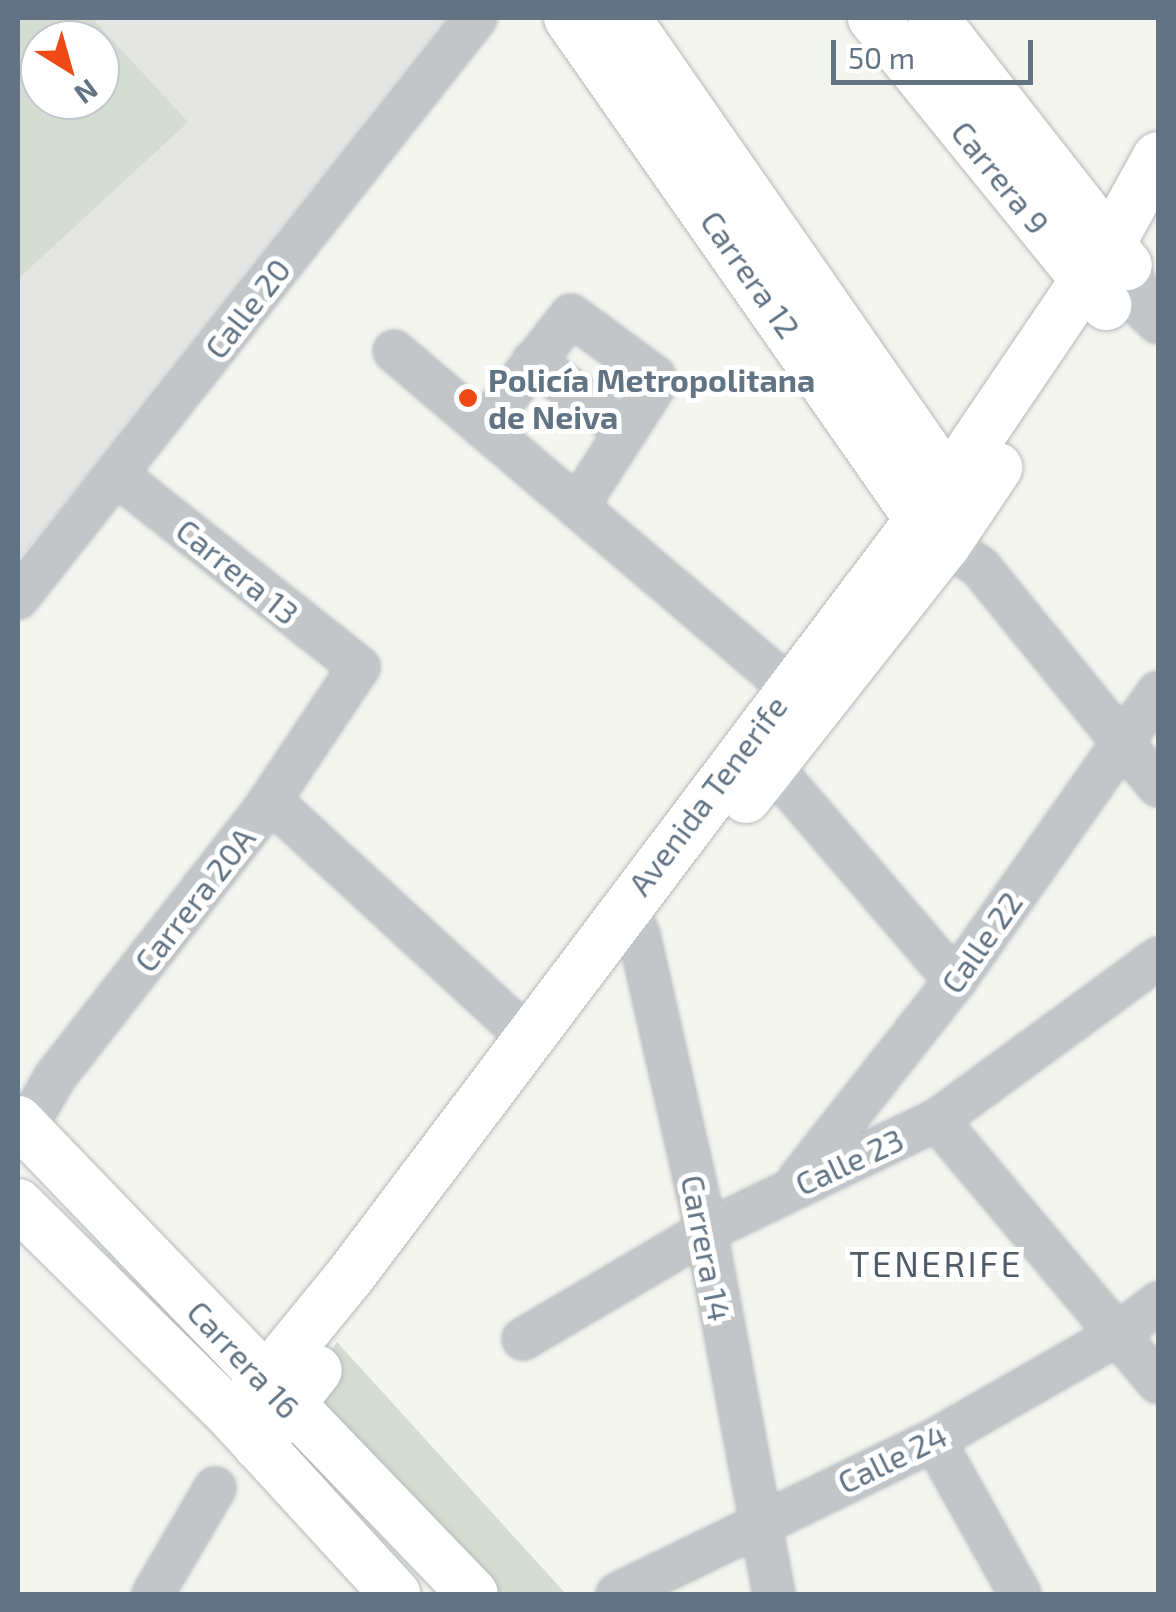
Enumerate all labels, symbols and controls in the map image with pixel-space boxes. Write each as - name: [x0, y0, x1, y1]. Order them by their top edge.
- north arrow: [20, 20, 120, 120]
- scale bar: [836, 20, 1038, 82]
- text: 50 m: [848, 39, 915, 75]
- text: N: [69, 73, 105, 112]
- street label: Carrera 9: [944, 113, 1058, 241]
- street label: Carrera 12: [693, 203, 809, 345]
- street label: Calle 20: [196, 250, 298, 366]
- place label: Policía Metropolitana de Neiva: [488, 361, 815, 436]
- marker: Policía Metropolitana de Neiva: [457, 387, 479, 409]
- street label: Carrera 13: [169, 510, 307, 632]
- street label: Avenida Tenerife: [619, 687, 795, 903]
- street label: Carrera 20A: [126, 819, 262, 979]
- street label: Calle 22: [932, 884, 1030, 1000]
- street label: Calle 23: [789, 1119, 909, 1203]
- street label: Carrera 14: [674, 1172, 740, 1324]
- district label: TENERIFE: [849, 1242, 1023, 1284]
- street label: Carrera 16: [180, 1292, 308, 1426]
- street label: Calle 24: [831, 1415, 953, 1501]

